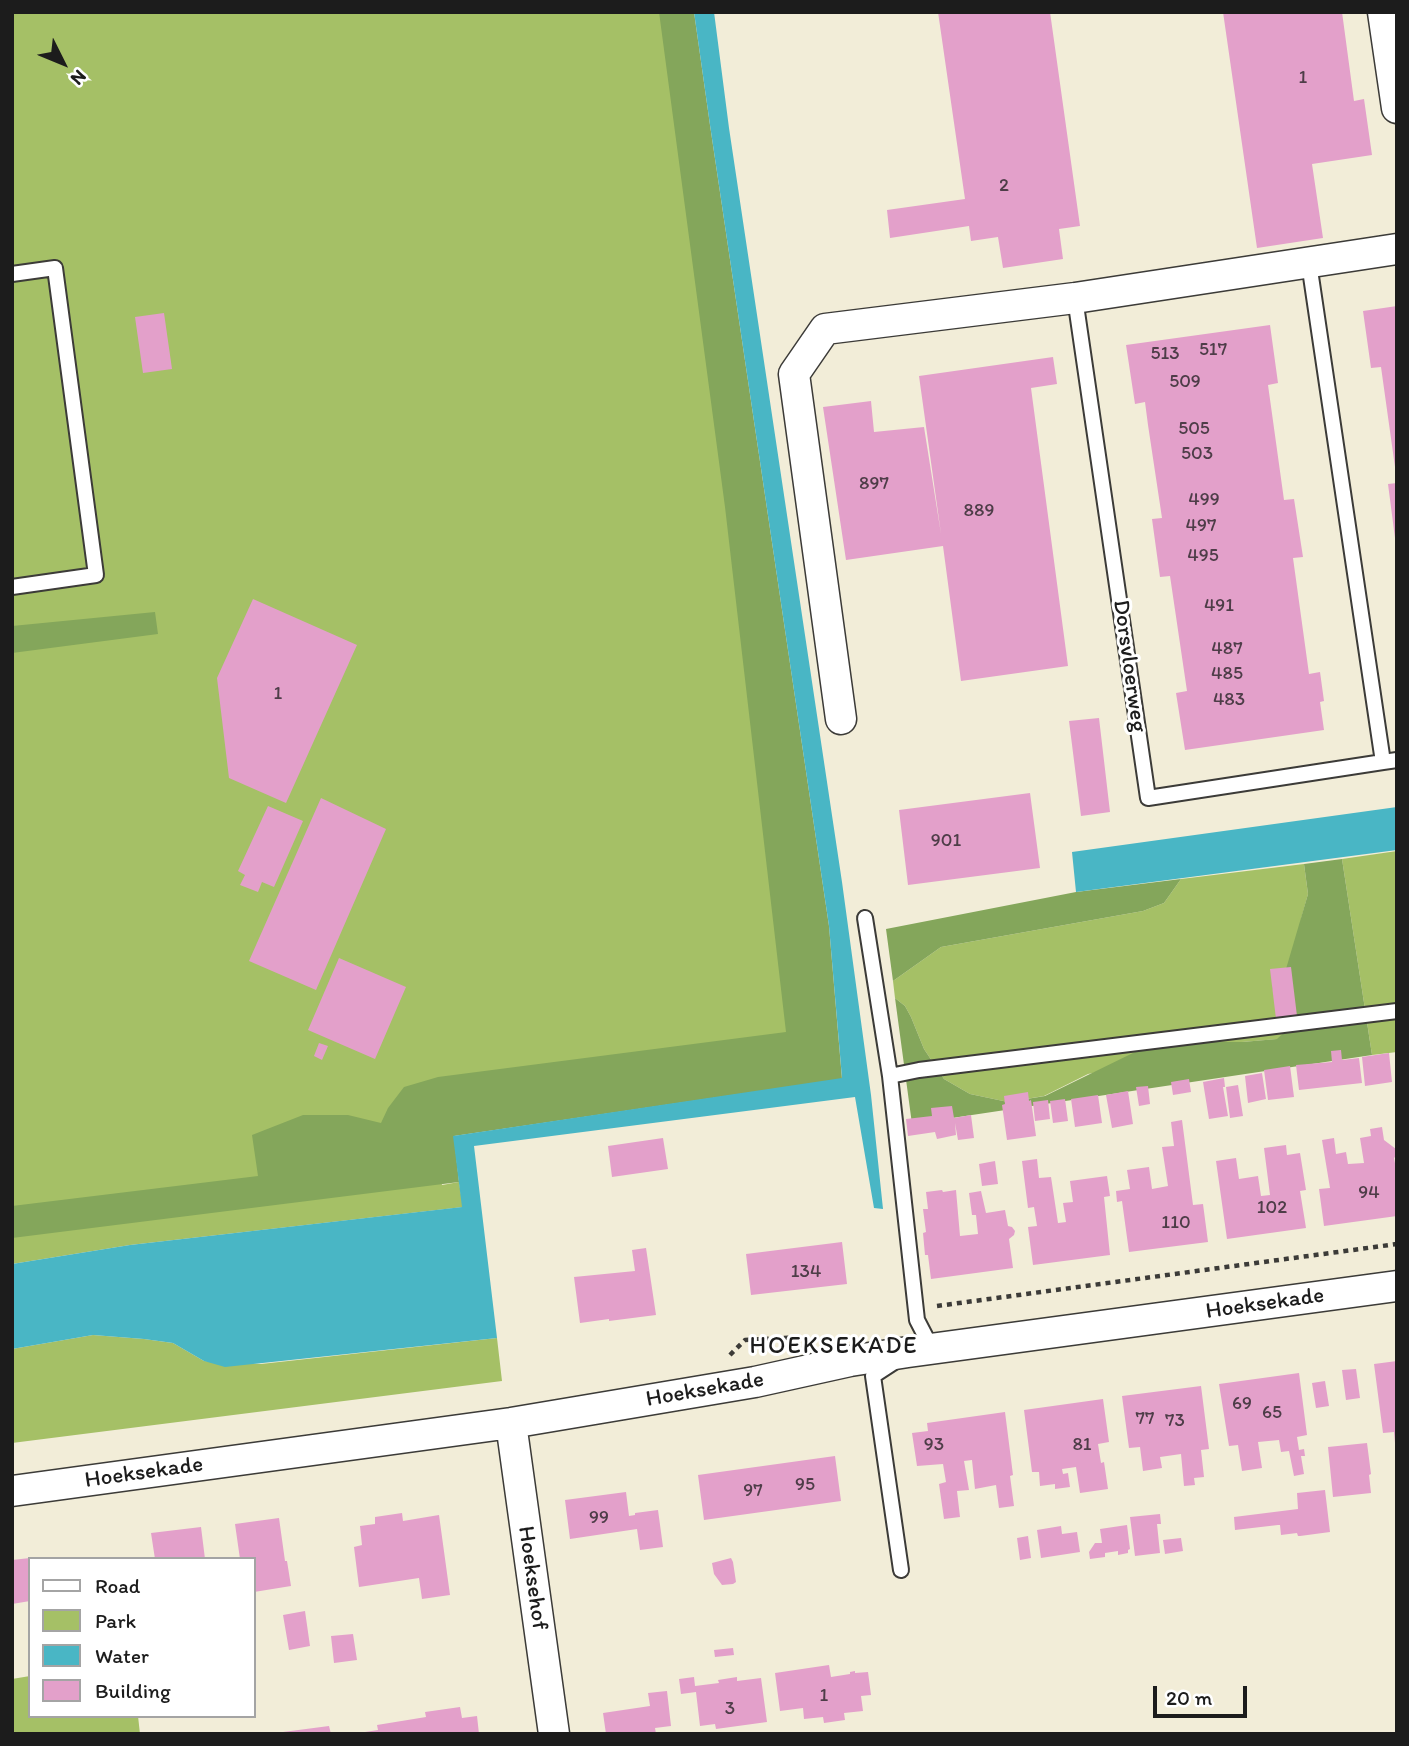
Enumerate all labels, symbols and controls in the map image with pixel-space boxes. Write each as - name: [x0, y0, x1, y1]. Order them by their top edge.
- north arrow: [28, 28, 98, 98]
- text: N: [66, 65, 92, 90]
- house number: 1: [1299, 67, 1307, 89]
- house number: 2: [999, 175, 1009, 197]
- house number: 517: [1199, 339, 1227, 361]
- house number: 513: [1150, 343, 1180, 365]
- house number: 509: [1169, 371, 1201, 393]
- house number: 505: [1178, 418, 1210, 440]
- house number: 503: [1181, 443, 1213, 465]
- house number: 897: [859, 473, 889, 495]
- house number: 499: [1188, 489, 1220, 511]
- house number: 889: [964, 500, 994, 522]
- house number: 497: [1186, 515, 1216, 537]
- house number: 495: [1187, 545, 1219, 567]
- house number: 491: [1204, 595, 1234, 617]
- street label: Dorsvloerweg: [1106, 598, 1152, 734]
- house number: 487: [1211, 638, 1243, 660]
- house number: 485: [1211, 663, 1243, 685]
- house number: 1: [274, 683, 282, 705]
- house number: 483: [1213, 689, 1245, 711]
- house number: 901: [931, 830, 961, 852]
- house number: 94: [1358, 1182, 1380, 1204]
- house number: 102: [1257, 1197, 1287, 1219]
- house number: 110: [1161, 1212, 1191, 1234]
- house number: 134: [791, 1261, 821, 1283]
- street label: Hoeksekade: [1204, 1282, 1326, 1326]
- district label: HOEKSEKADE: [751, 1333, 917, 1361]
- street label: Hoeksekade: [644, 1366, 766, 1414]
- house number: 69: [1232, 1393, 1252, 1415]
- house number: 65: [1262, 1402, 1282, 1424]
- house number: 77: [1136, 1408, 1154, 1430]
- house number: 73: [1165, 1410, 1185, 1432]
- house number: 93: [924, 1434, 944, 1456]
- house number: 81: [1072, 1434, 1092, 1456]
- street label: Hoeksekade: [83, 1451, 205, 1495]
- house number: 95: [795, 1474, 815, 1496]
- house number: 97: [743, 1480, 763, 1502]
- house number: 99: [589, 1507, 609, 1529]
- street label: Hoeksehof: [511, 1524, 553, 1632]
- legend: [28, 1557, 256, 1718]
- text: Road: [95, 1573, 140, 1598]
- text: Park: [95, 1608, 136, 1633]
- text: Water: [95, 1643, 149, 1668]
- scale bar: [1157, 1672, 1252, 1716]
- text: Building: [95, 1678, 171, 1703]
- house number: 1: [820, 1685, 828, 1707]
- text: 20 m: [1166, 1685, 1212, 1710]
- house number: 3: [725, 1698, 735, 1720]

